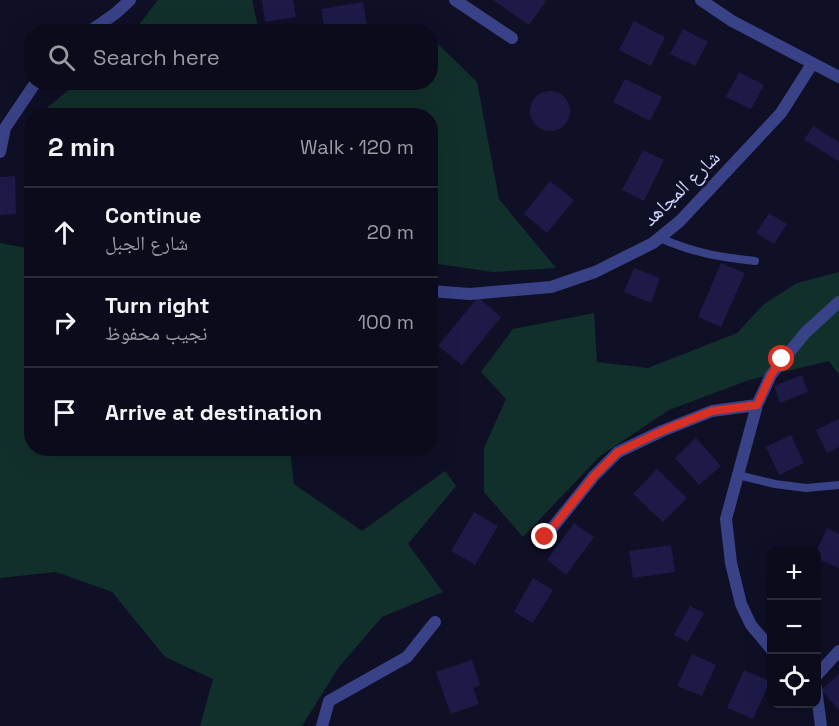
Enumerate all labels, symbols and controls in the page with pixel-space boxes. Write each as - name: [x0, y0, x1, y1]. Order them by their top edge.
- search box: [24, 24, 438, 90]
- icon: search: [45, 41, 78, 74]
- text: Search here: [93, 43, 220, 71]
- text: 2 min: [48, 130, 115, 164]
- text: Walk · 120 m: [300, 134, 414, 160]
- street label: شارع المجاهد: [637, 144, 725, 232]
- text: Continue: [105, 201, 201, 229]
- icon: ahead: [48, 216, 81, 249]
- text: 20 m: [367, 219, 414, 245]
- text: شارع الجبل: [105, 230, 188, 256]
- text: Turn right: [105, 291, 210, 319]
- icon: right: [48, 306, 81, 339]
- text: 100 m: [358, 309, 414, 335]
- text: نجيب محفوظ: [105, 320, 207, 346]
- route start: [768, 345, 794, 371]
- icon: arrive: [48, 396, 81, 429]
- text: Arrive at destination: [105, 398, 322, 426]
- route end: [531, 523, 557, 549]
- map controls: [767, 546, 821, 708]
- button: +: [767, 546, 821, 600]
- button: −: [767, 600, 821, 654]
- button: locate: [767, 654, 821, 708]

